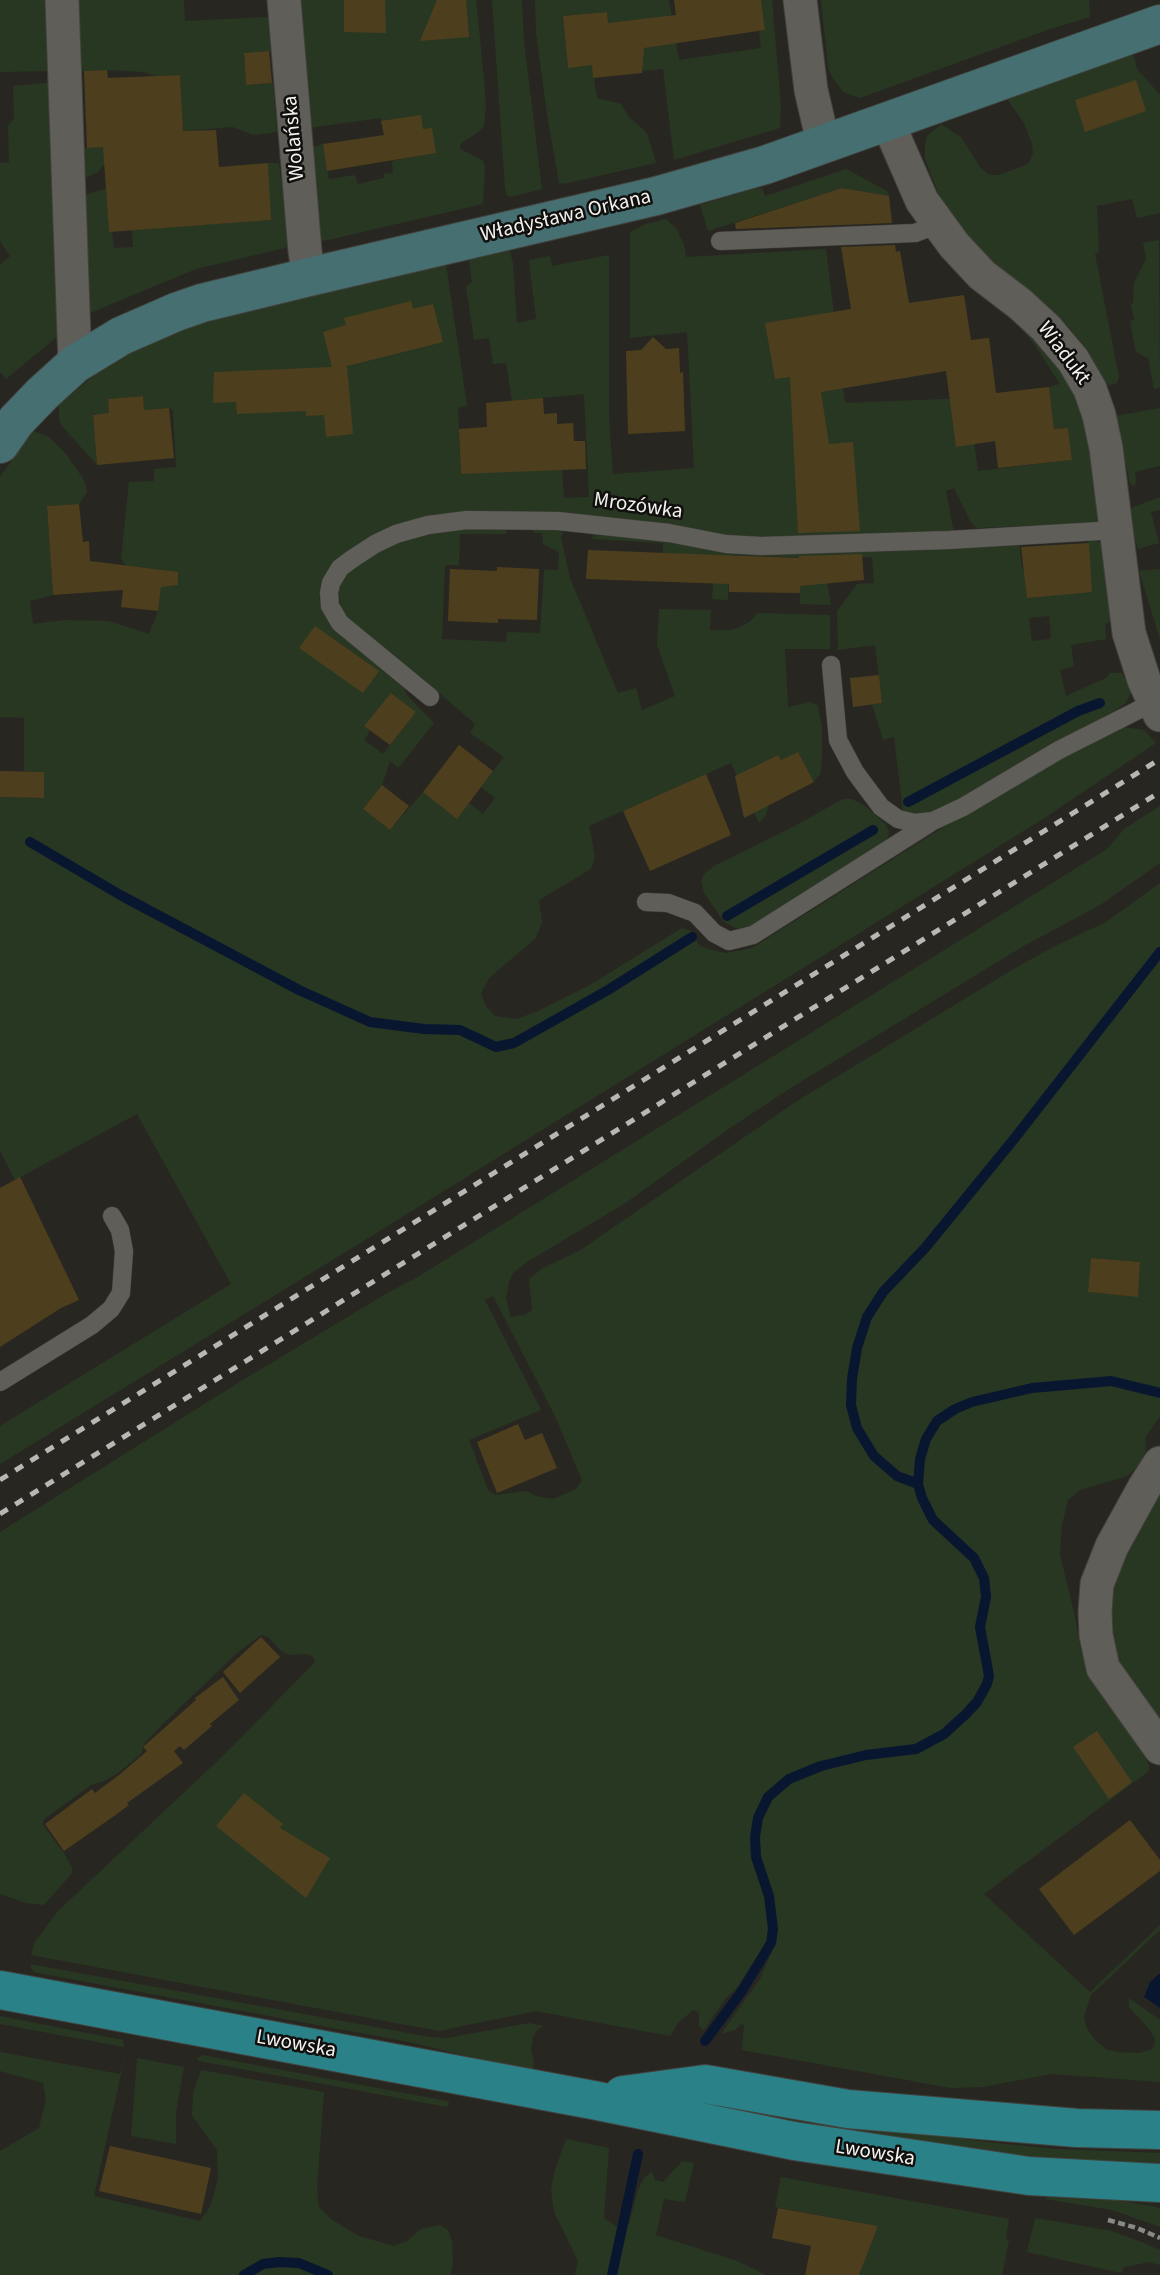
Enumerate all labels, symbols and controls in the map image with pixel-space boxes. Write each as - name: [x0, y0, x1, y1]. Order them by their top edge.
- street label: Wolańska: [279, 95, 311, 181]
- street label: Władysława Orkana: [478, 185, 654, 249]
- street label: Wiadukt: [1031, 318, 1095, 390]
- street label: Mrozówka: [592, 488, 684, 526]
- street label: Lwowska: [254, 2026, 338, 2064]
- street label: Lwowska: [833, 2135, 917, 2173]

